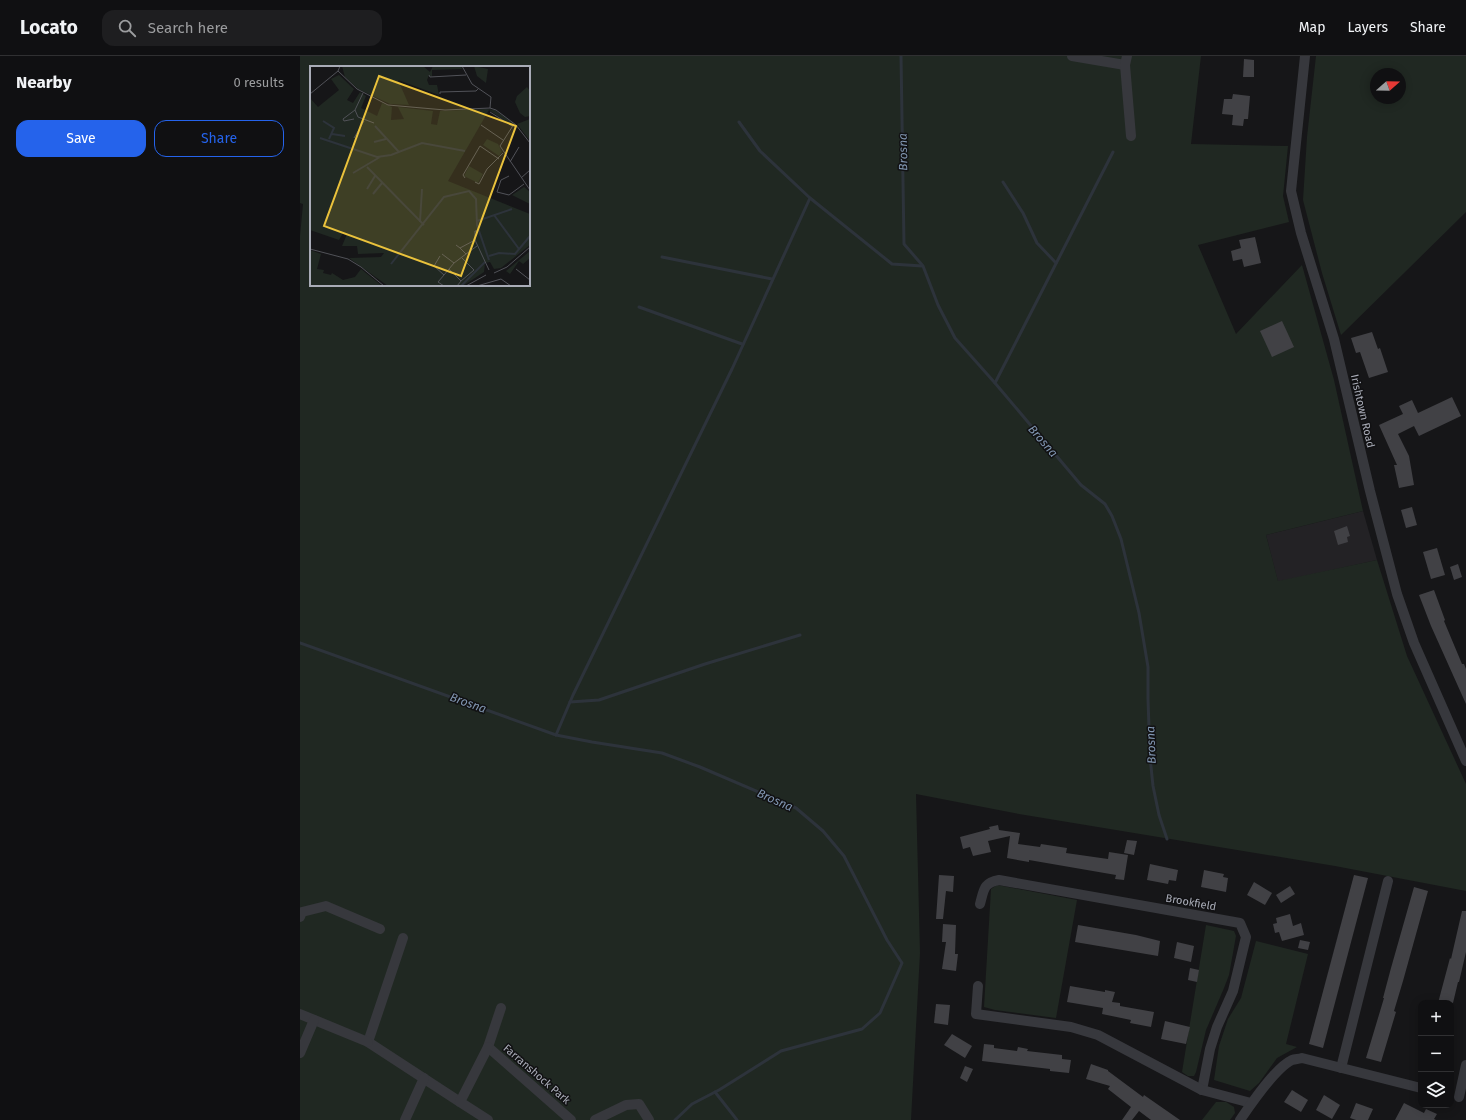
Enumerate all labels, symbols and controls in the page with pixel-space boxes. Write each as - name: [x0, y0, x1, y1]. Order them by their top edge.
- search box: [102, 10, 382, 46]
- text: Locato: [20, 16, 78, 39]
- icon: search: [116, 17, 138, 39]
- text: Search here: [148, 19, 228, 37]
- text: Map: [1299, 19, 1325, 36]
- text: Layers: [1347, 19, 1388, 36]
- text: Share: [1410, 19, 1446, 36]
- inset map: [310, 66, 530, 286]
- north arrow: [1370, 68, 1406, 104]
- text: Nearby: [16, 72, 71, 93]
- text: 0 results: [233, 75, 284, 90]
- button: Save: [16, 120, 146, 157]
- button: Share: [154, 120, 284, 157]
- water label: Brosna: [896, 133, 910, 171]
- street label: Irishtown Road: [1348, 373, 1377, 449]
- water label: Brosna: [1025, 422, 1061, 460]
- water label: Brosna: [448, 690, 488, 716]
- water label: Brosna: [1143, 726, 1159, 764]
- water label: Brosna: [755, 786, 795, 814]
- street label: Brookfield: [1165, 892, 1217, 913]
- map controls: [1418, 1000, 1454, 1108]
- button: +: [1418, 1000, 1454, 1036]
- button: −: [1418, 1036, 1454, 1072]
- street label: Farranshock Park: [500, 1042, 573, 1107]
- button: layers: [1418, 1072, 1454, 1108]

